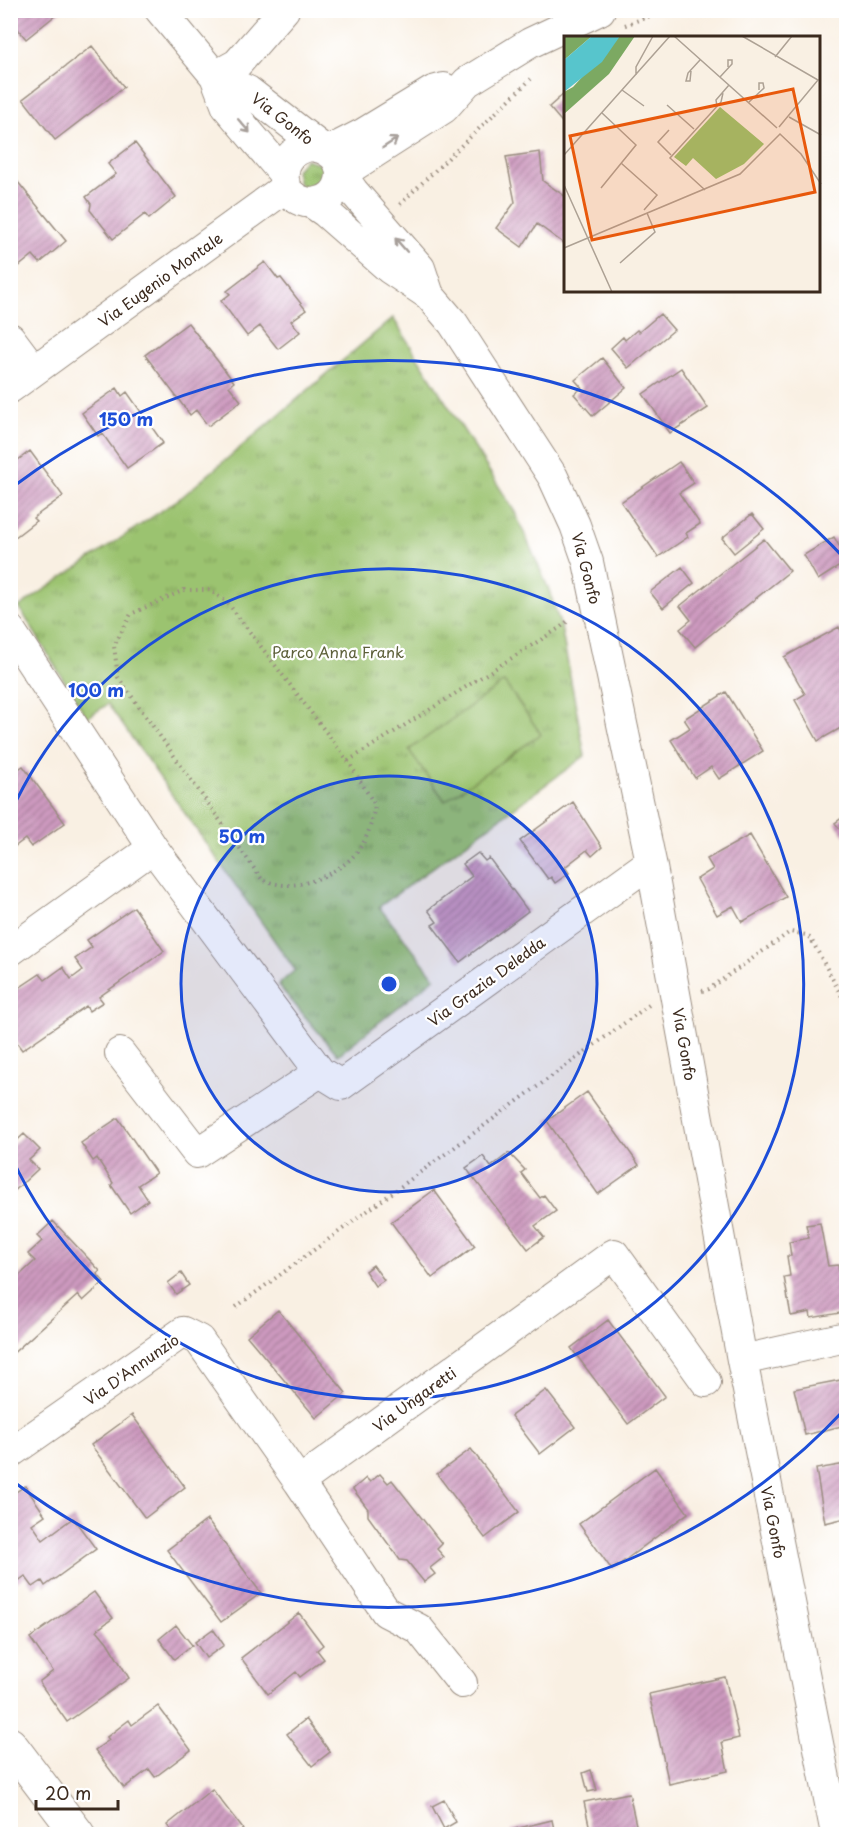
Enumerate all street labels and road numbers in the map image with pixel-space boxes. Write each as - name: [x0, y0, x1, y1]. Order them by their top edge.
- street label: Via Gonfo: [247, 86, 319, 150]
- street label: Via Eugenio Montale: [93, 226, 227, 332]
- street label: Via Gonfo: [566, 530, 608, 606]
- street label: Via Grazia Deledda: [422, 930, 550, 1032]
- street label: Via Gonfo: [667, 1006, 703, 1082]
- street label: Via D'Annunzio: [79, 1328, 183, 1410]
- street label: Via Ungaretti: [368, 1361, 460, 1437]
- street label: Via Gonfo: [756, 1484, 792, 1560]

